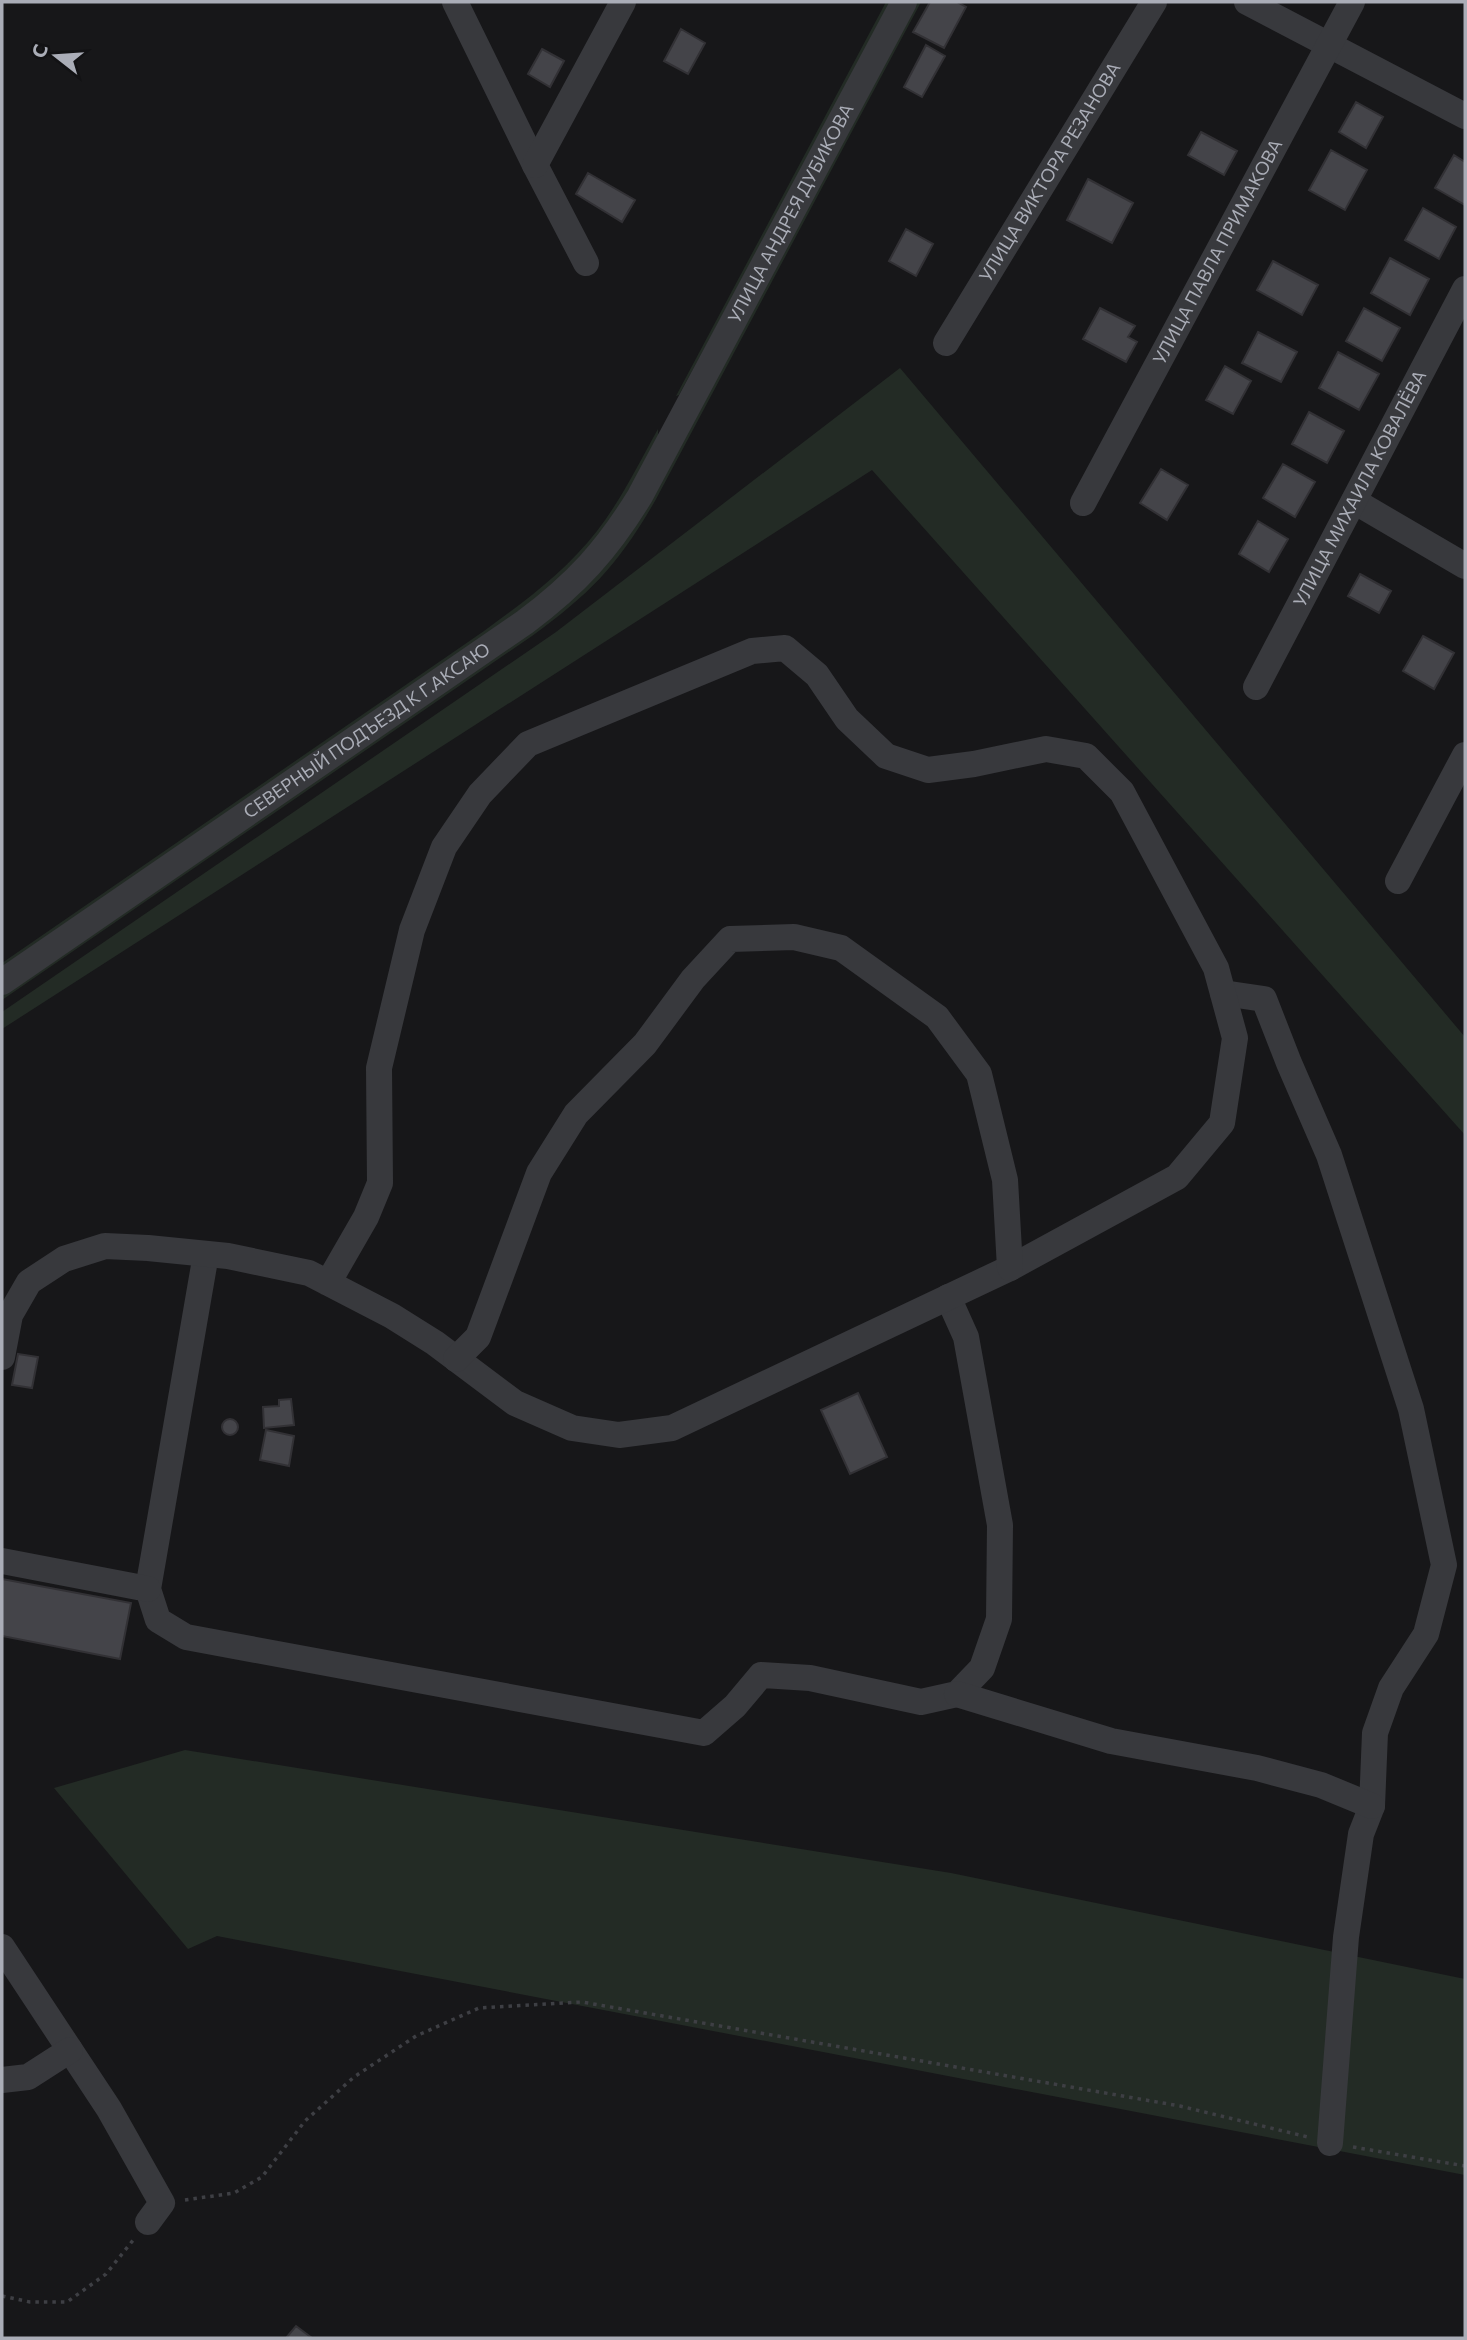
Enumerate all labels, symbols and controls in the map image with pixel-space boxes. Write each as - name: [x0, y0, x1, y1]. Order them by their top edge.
- north arrow: [21, 21, 91, 91]
- text: С: [26, 41, 52, 60]
- street label: УЛИЦА ВИКТОРА РЕЗАНОВА: [974, 58, 1125, 286]
- street label: УЛИЦА АНДРЕЯ ДУБИКОВА: [723, 100, 858, 327]
- street label: УЛИЦА ПАВЛА ПРИМАКОВА: [1148, 135, 1286, 368]
- street label: УЛИЦА МИХАИЛА КОВАЛЁВА: [1288, 366, 1430, 610]
- street label: СЕВЕРНЫЙ ПОДЪЕЗД К Г.АКСАЮ: [239, 637, 494, 823]

